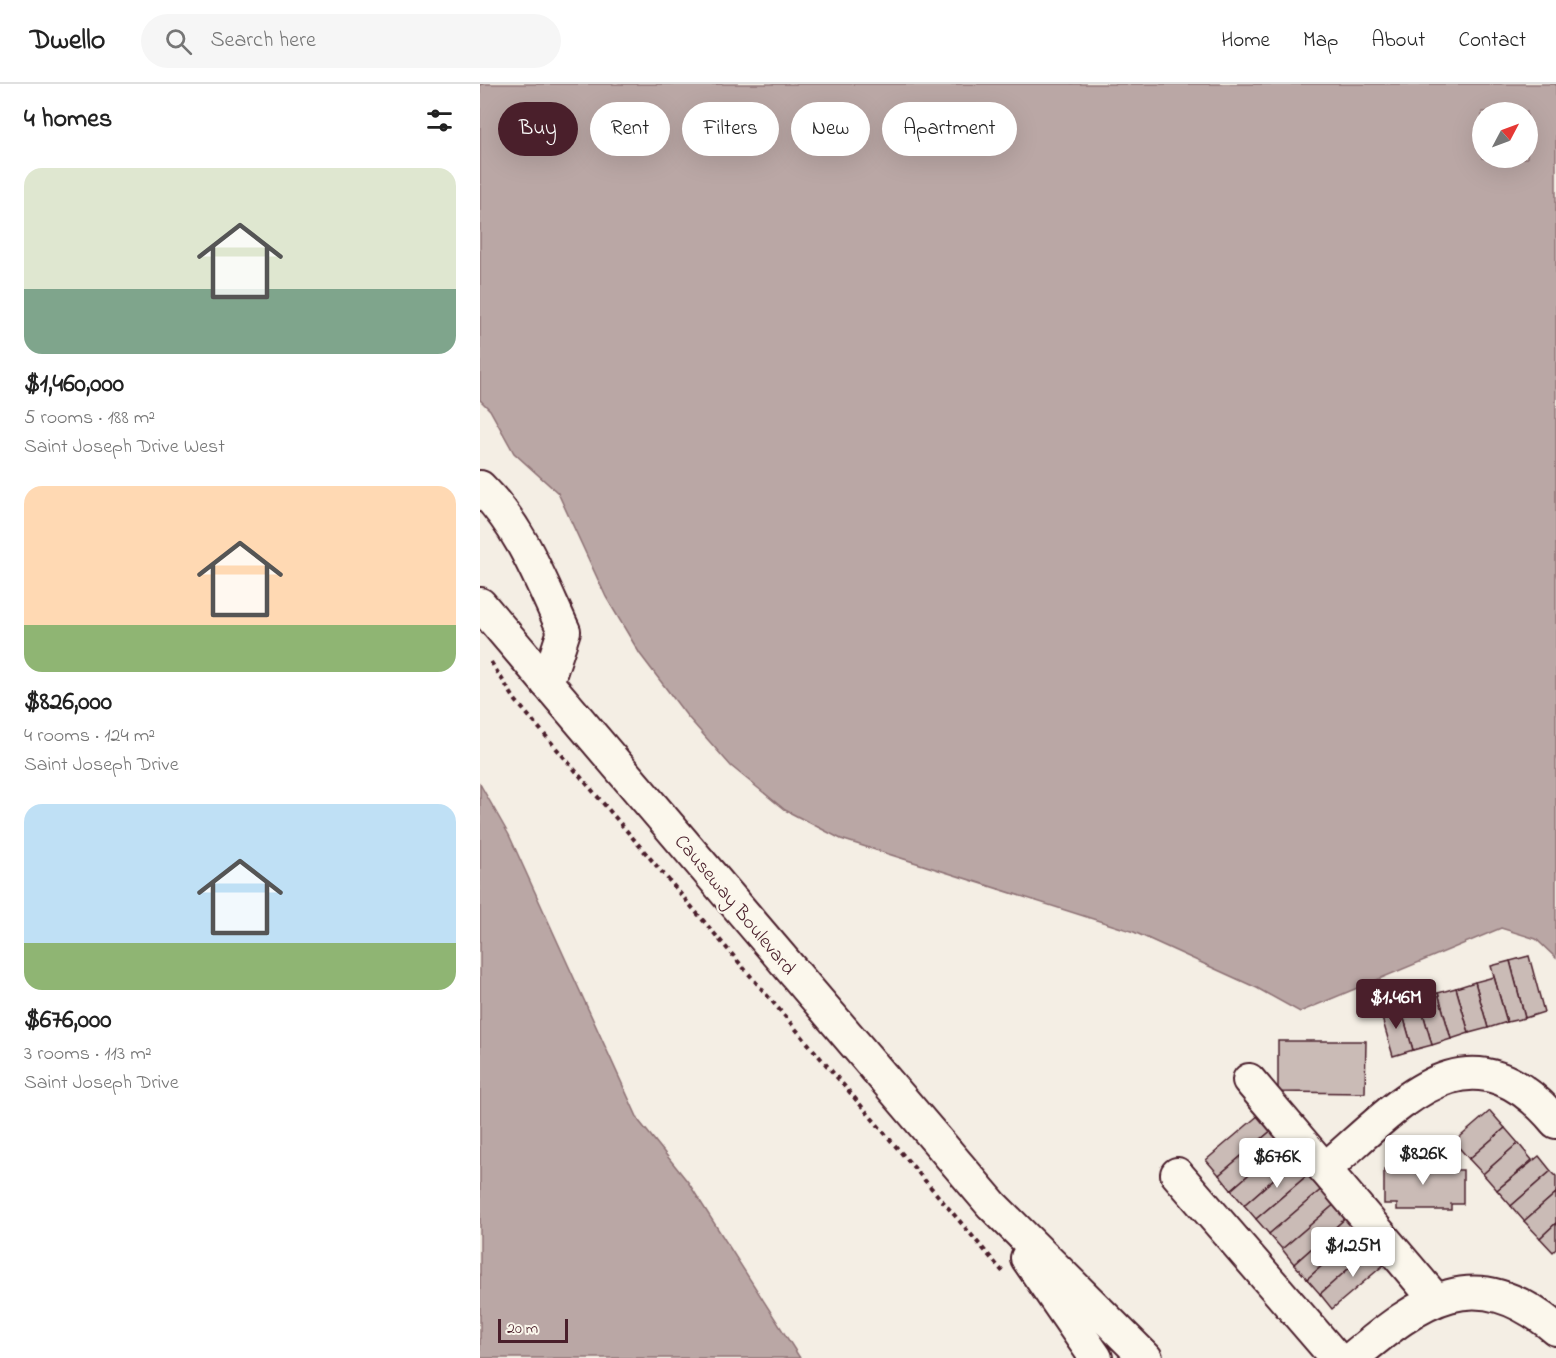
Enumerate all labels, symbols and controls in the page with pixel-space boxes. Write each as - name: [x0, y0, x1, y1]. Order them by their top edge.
- search box: [141, 14, 561, 68]
- text: Dwello: [30, 21, 105, 62]
- icon: search: [162, 25, 195, 58]
- text: Search here: [210, 25, 316, 57]
- text: Home: [1221, 26, 1270, 56]
- text: Map: [1303, 26, 1338, 56]
- text: About: [1371, 26, 1425, 56]
- text: Contact: [1458, 26, 1526, 56]
- text: 4 homes: [24, 101, 112, 139]
- chip: Buy: [498, 102, 578, 156]
- chip: Rent: [590, 102, 670, 156]
- chip: Filters: [682, 102, 779, 156]
- chip: New: [791, 102, 870, 156]
- chip: Apartment: [882, 102, 1017, 156]
- north arrow: [1472, 102, 1538, 168]
- map controls: [1472, 102, 1538, 168]
- icon: filters: [423, 104, 456, 137]
- icon: home: [186, 207, 294, 315]
- text: $1,460,000: [24, 366, 124, 404]
- text: 5 rooms · 188 m²: [24, 404, 155, 433]
- text: Saint Joseph Drive West: [24, 433, 225, 462]
- icon: home: [186, 525, 294, 633]
- text: $826,000: [24, 684, 112, 722]
- text: 4 rooms · 124 m²: [24, 722, 155, 751]
- text: Saint Joseph Drive: [24, 751, 179, 780]
- street label: Causeway Boulevard: [666, 829, 802, 982]
- icon: home: [186, 843, 294, 951]
- pin: $1.46M: [1347, 979, 1445, 1030]
- text: $1.46M: [1370, 984, 1422, 1013]
- text: $676,000: [24, 1002, 112, 1040]
- text: 3 rooms · 113 m²: [24, 1040, 152, 1069]
- text: Saint Joseph Drive: [24, 1069, 179, 1098]
- pin: $826K: [1381, 1135, 1465, 1186]
- pin: $676K: [1235, 1138, 1319, 1189]
- text: $826K: [1399, 1140, 1447, 1169]
- text: $676K: [1253, 1143, 1301, 1172]
- pin: $1.25M: [1304, 1227, 1402, 1278]
- text: $1.25M: [1325, 1232, 1381, 1261]
- scale bar: [498, 1316, 568, 1344]
- text: 20 m: [507, 1317, 538, 1341]

